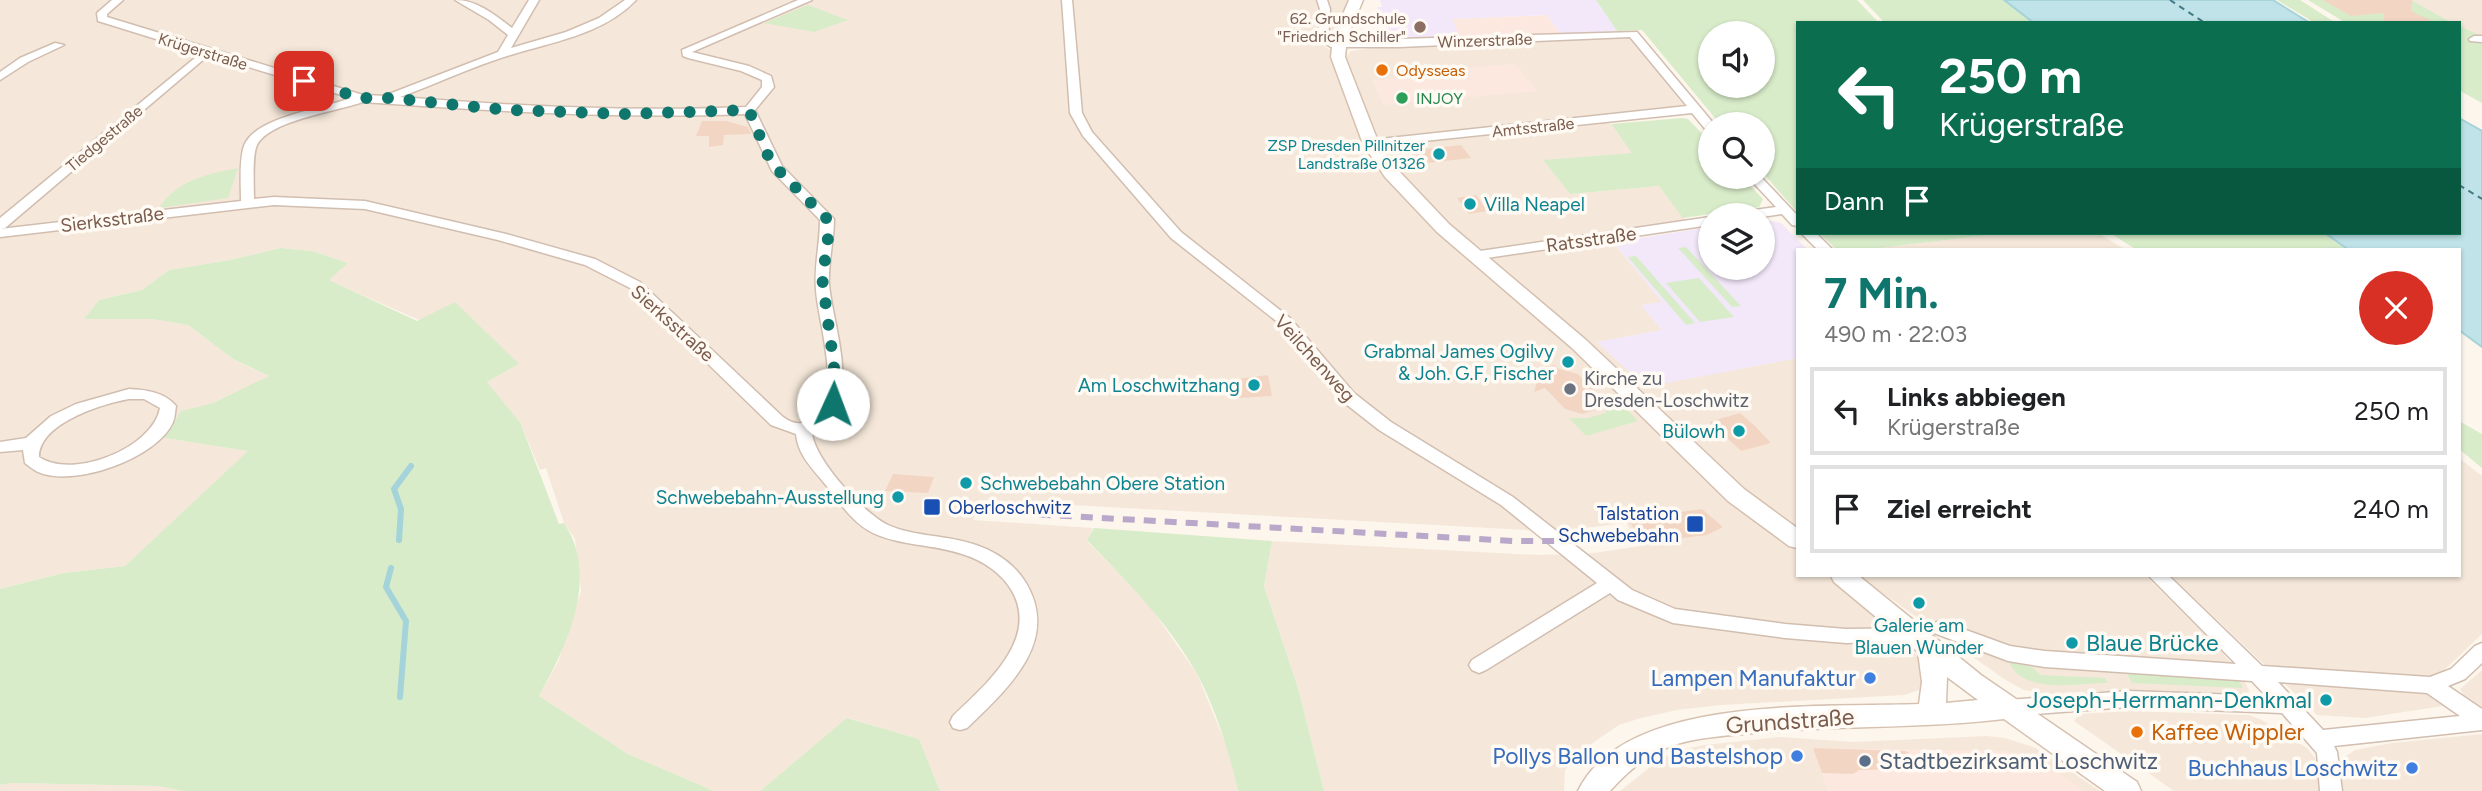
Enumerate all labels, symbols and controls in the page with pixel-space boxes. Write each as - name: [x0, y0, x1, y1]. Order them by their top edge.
- place label: 62. Grundschule "Friedrich Schiller": [1277, 9, 1406, 46]
- marker: 62. Grundschule "Friedrich Schiller": [1412, 19, 1428, 35]
- map controls: [1698, 21, 1775, 280]
- button: sound: [1698, 21, 1775, 98]
- street label: Krügerstraße: [156, 29, 250, 74]
- street label: Winzerstraße: [1437, 29, 1533, 52]
- text: 250 m: [1939, 46, 2082, 105]
- icon: left: [1824, 49, 1915, 140]
- pin: [274, 51, 334, 111]
- place label: Odysseas: [1396, 61, 1465, 80]
- icon: arrive: [285, 62, 323, 100]
- marker: Odysseas: [1374, 62, 1390, 78]
- place label: INJOY: [1416, 89, 1463, 108]
- marker: INJOY: [1394, 90, 1410, 106]
- street label: Tiedgestraße: [62, 101, 146, 176]
- text: Krügerstraße: [1939, 106, 2124, 144]
- button: search: [1698, 112, 1775, 189]
- street label: Amtsstraße: [1491, 114, 1575, 141]
- place label: ZSP Dresden Pillnitzer Landstraße 01326: [1267, 136, 1426, 173]
- marker: ZSP Dresden Pillnitzer Landstraße 01326: [1431, 146, 1447, 162]
- icon: arrive: [1898, 182, 1936, 220]
- text: Dann: [1824, 185, 1884, 217]
- place label: Villa Neapel: [1484, 193, 1585, 216]
- marker: Villa Neapel: [1462, 196, 1478, 212]
- street label: Sierksstraße: [59, 202, 165, 237]
- button: layers: [1698, 203, 1775, 280]
- street label: Ratsstraße: [1544, 222, 1638, 257]
- text: 7 Min.: [1824, 268, 1939, 319]
- button: close: [2359, 271, 2433, 345]
- street label: Sierksstraße: [626, 280, 719, 367]
- street label: Veilchenweg: [1270, 310, 1360, 407]
- text: 490 m · 22:03: [1824, 320, 1967, 348]
- place label: Grabmal James Ogilvy & Joh. G.F, Fischer: [1364, 340, 1555, 385]
- marker: Grabmal James Ogilvy & Joh. G.F, Fischer: [1560, 354, 1576, 370]
- position arrow: [796, 367, 870, 441]
- place label: Kirche zu Dresden-Loschwitz: [1584, 367, 1749, 412]
- place label: Am Loschwitzhang: [1078, 374, 1240, 397]
- marker: Am Loschwitzhang: [1246, 377, 1262, 393]
- marker: Kirche zu Dresden-Loschwitz: [1562, 381, 1578, 397]
- text: Links abbiegen: [1887, 381, 2066, 413]
- icon: left: [1828, 392, 1866, 430]
- text: 250 m: [2354, 395, 2429, 427]
- text: Krügerstraße: [1887, 413, 2020, 441]
- place label: Bülowh: [1662, 420, 1725, 443]
- marker: Bülowh: [1731, 423, 1747, 439]
- place label: Schwebebahn Obere Station: [980, 472, 1225, 495]
- marker: Schwebebahn Obere Station: [958, 475, 974, 491]
- place label: Schwebebahn-Ausstellung: [656, 486, 884, 509]
- marker: Schwebebahn-Ausstellung: [890, 489, 906, 505]
- icon: arrive: [1828, 490, 1866, 528]
- text: Ziel erreicht: [1887, 493, 2032, 525]
- text: 240 m: [2353, 493, 2429, 525]
- place label: Oberloschwitz: [948, 496, 1071, 519]
- marker: Oberloschwitz: [922, 497, 942, 517]
- place label: Talstation Schwebebahn: [1558, 502, 1679, 547]
- marker: Talstation Schwebebahn: [1685, 514, 1705, 534]
- marker: Galerie am Blauen Wunder: [1911, 595, 1927, 611]
- place label: Galerie am Blauen Wunder: [1854, 614, 1984, 659]
- place label: Blaue Brücke: [2086, 629, 2218, 657]
- marker: Blaue Brücke: [2064, 635, 2080, 651]
- place label: Lampen Manufaktur: [1651, 664, 1856, 692]
- marker: Lampen Manufaktur: [1862, 670, 1878, 686]
- place label: Joseph-Herrmann-Denkmal: [2027, 686, 2312, 714]
- marker: Joseph-Herrmann-Denkmal: [2318, 692, 2334, 708]
- street label: Grundstraße: [1725, 703, 1855, 739]
- place label: Kaffee Wippler: [2151, 718, 2304, 746]
- marker: Kaffee Wippler: [2129, 724, 2145, 740]
- place label: Pollys Ballon und Bastelshop: [1492, 742, 1783, 770]
- place label: Stadtbezirksamt Loschwitz: [1879, 747, 2158, 775]
- marker: Pollys Ballon und Bastelshop: [1789, 748, 1805, 764]
- marker: Stadtbezirksamt Loschwitz: [1857, 753, 1873, 769]
- place label: Buchhaus Loschwitz: [2188, 754, 2398, 782]
- marker: Buchhaus Loschwitz: [2404, 760, 2420, 776]

